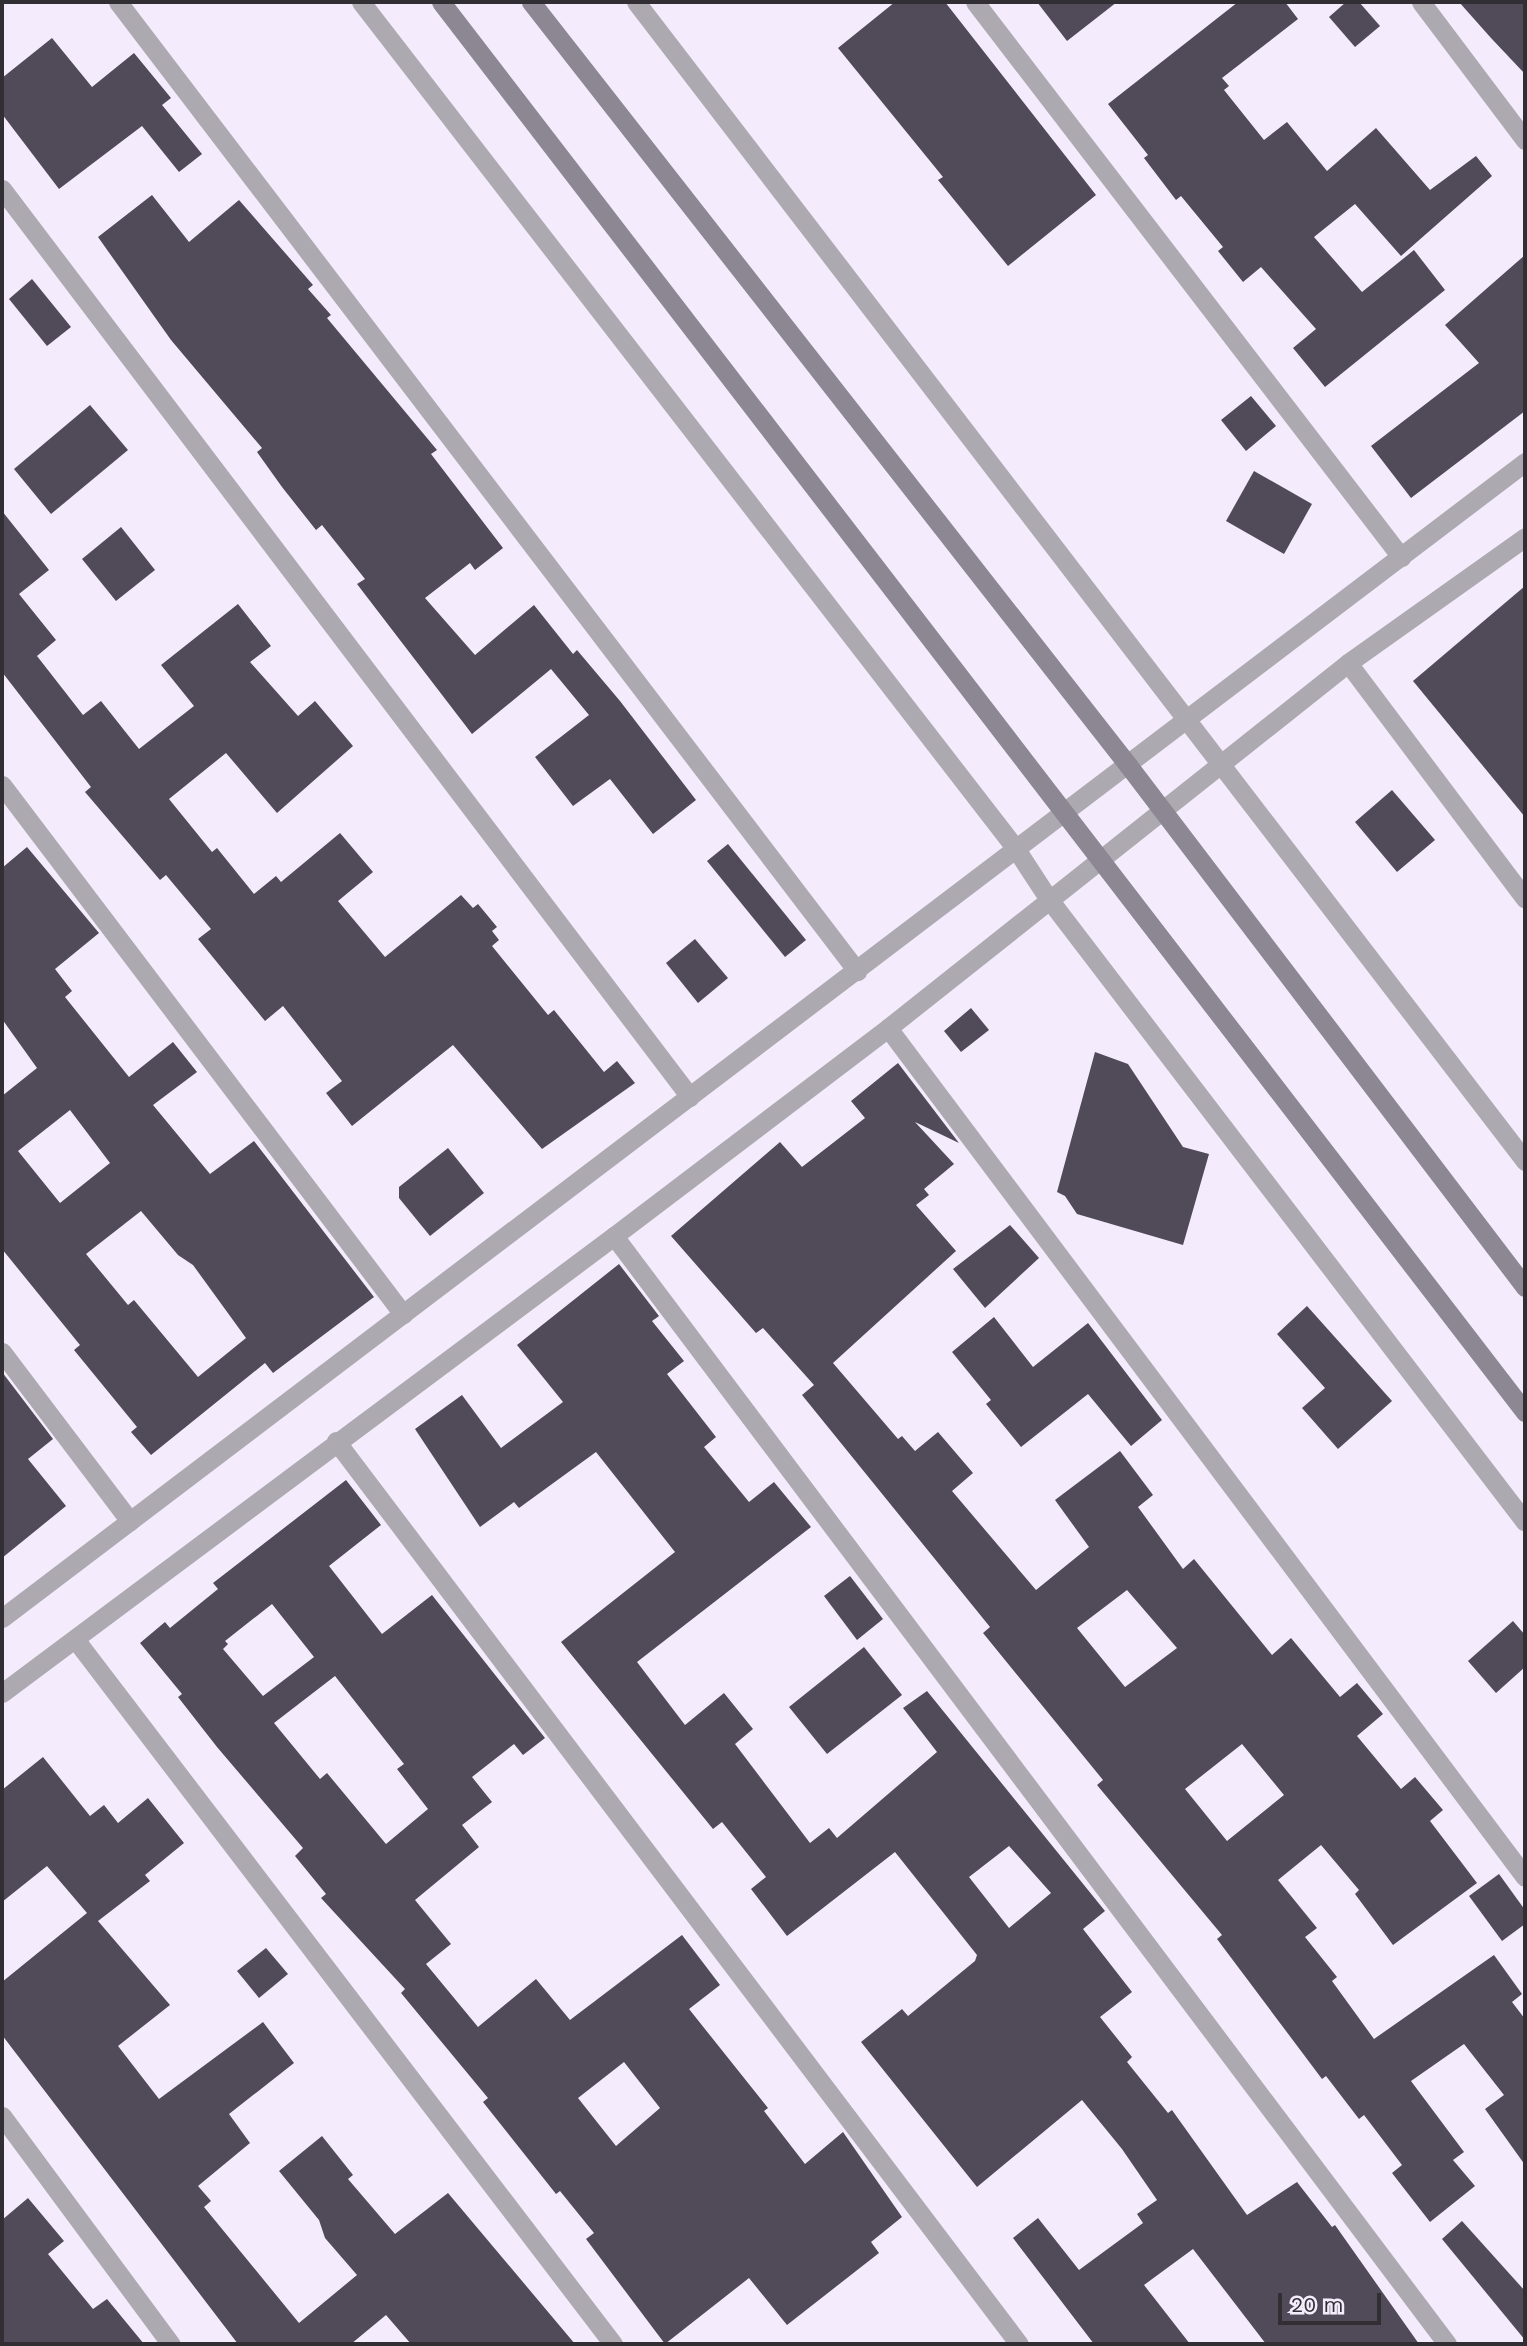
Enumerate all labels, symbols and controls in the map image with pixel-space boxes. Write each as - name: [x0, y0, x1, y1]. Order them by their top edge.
- scale bar: [1282, 2280, 1385, 2324]
- text: 20 m: [1291, 2292, 1343, 2317]

